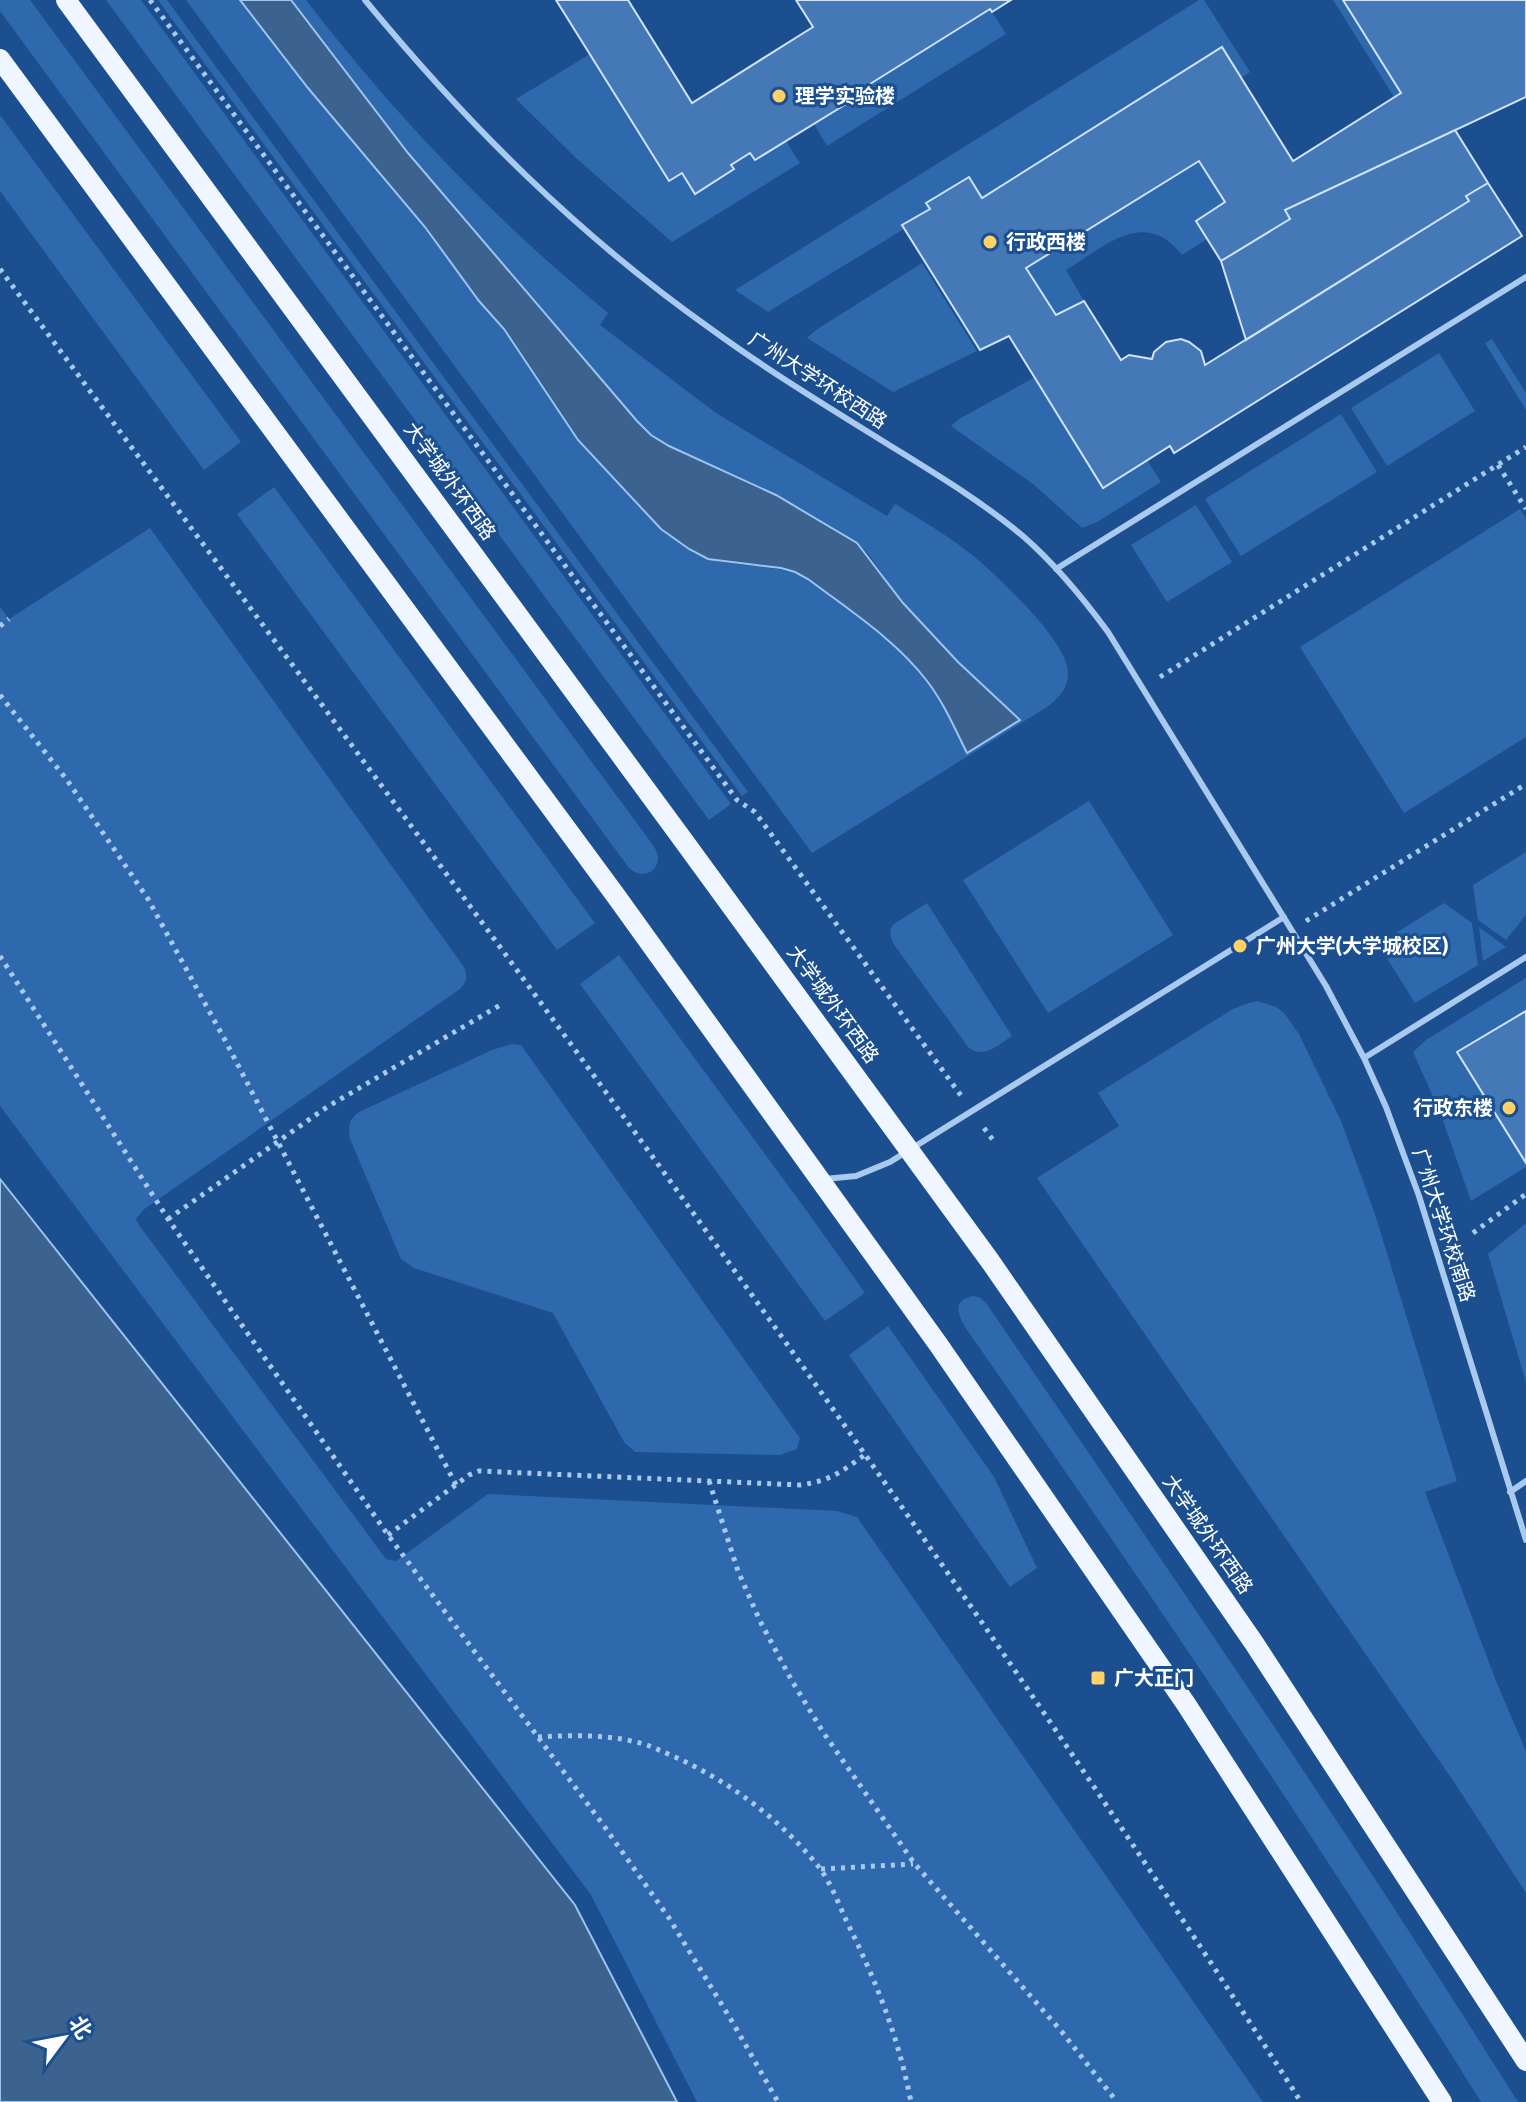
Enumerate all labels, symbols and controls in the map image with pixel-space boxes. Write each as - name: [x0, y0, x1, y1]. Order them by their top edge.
- place label: 理学实验楼: [795, 84, 895, 108]
- marker: 理学实验楼: [770, 87, 788, 105]
- place label: 行政西楼: [1006, 230, 1086, 254]
- marker: 行政西楼: [981, 233, 999, 251]
- street label: 广州大学环校西路: [744, 326, 892, 434]
- street label: 大学城外环西路: [399, 417, 501, 545]
- place label: 广州大学(大学城校区): [1256, 934, 1448, 958]
- marker: 广州大学(大学城校区): [1231, 937, 1249, 955]
- street label: 大学城外环西路: [782, 940, 884, 1068]
- place label: 行政东楼: [1413, 1096, 1493, 1120]
- marker: 行政东楼: [1500, 1099, 1518, 1117]
- street label: 广州大学环校南路: [1408, 1145, 1480, 1305]
- street label: 大学城外环西路: [1158, 1470, 1258, 1598]
- place label: 广大正门: [1114, 1666, 1194, 1690]
- marker: 广大正门: [1089, 1669, 1107, 1687]
- north arrow: [24, 1998, 104, 2078]
- text: 北: [63, 2011, 98, 2044]

